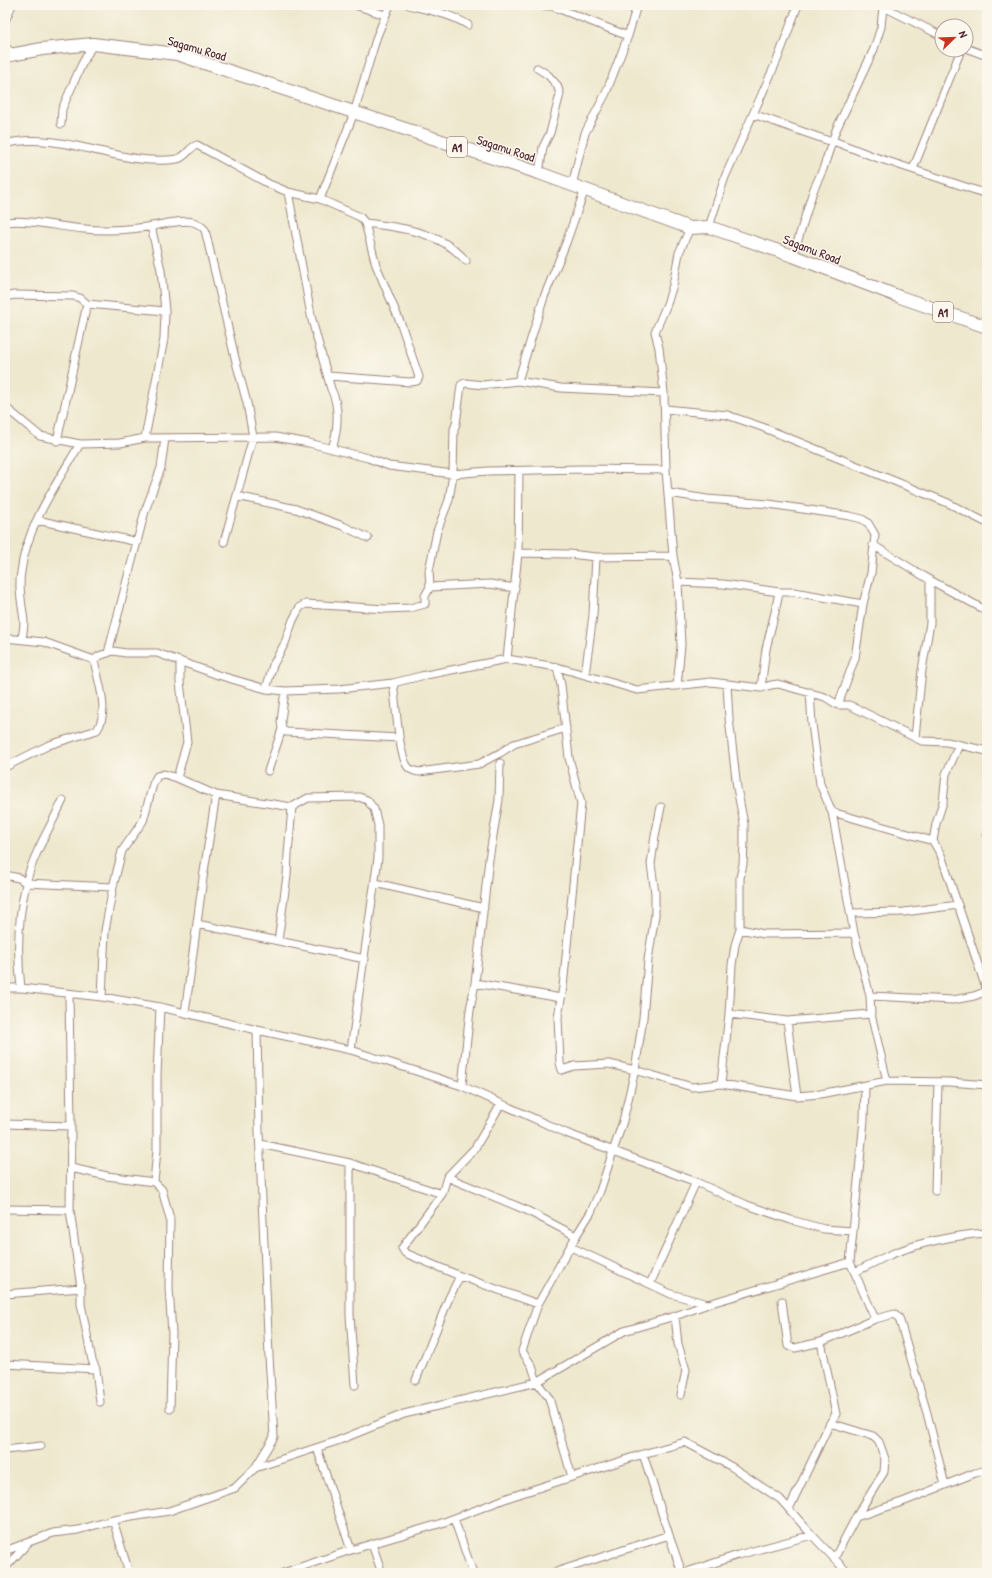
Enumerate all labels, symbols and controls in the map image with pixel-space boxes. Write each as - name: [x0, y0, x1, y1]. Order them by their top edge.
- north arrow: [934, 18, 974, 58]
- text: N: [956, 29, 971, 40]
- street label: Sagamu Road: [166, 31, 228, 65]
- street label: Sagamu Road: [475, 130, 537, 166]
- road number: A1: [447, 137, 467, 157]
- street label: Sagamu Road: [781, 230, 843, 268]
- road number: A1: [933, 302, 953, 322]

